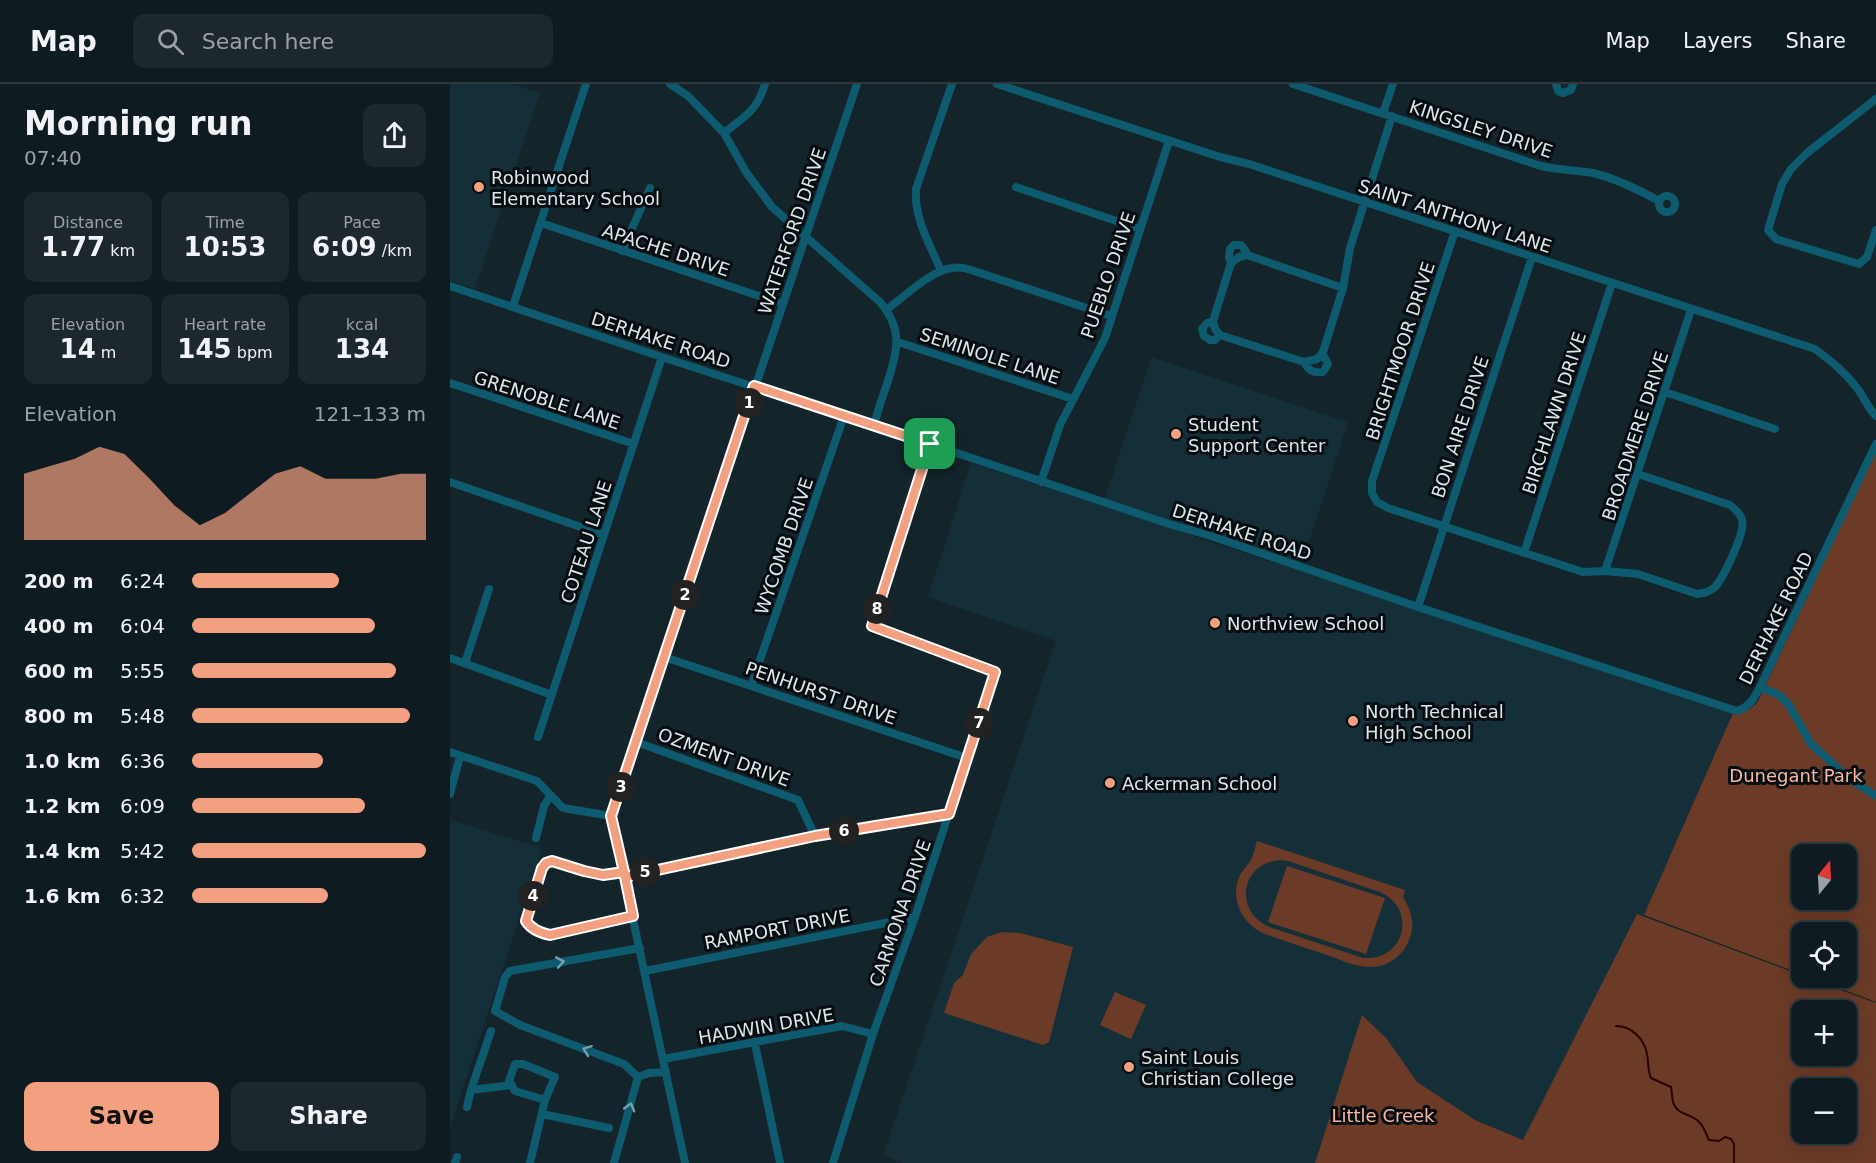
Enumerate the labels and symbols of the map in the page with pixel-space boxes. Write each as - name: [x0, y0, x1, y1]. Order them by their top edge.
- street label: KINGSLEY DRIVE: [1407, 96, 1555, 162]
- street label: WATERFORD DRIVE: [754, 145, 830, 317]
- place label: Robinwood Elementary School: [491, 167, 660, 209]
- street label: SAINT ANTHONY LANE: [1356, 175, 1554, 257]
- marker: Robinwood Elementary School: [472, 180, 486, 194]
- street label: PUEBLO DRIVE: [1077, 209, 1139, 341]
- street label: APACHE DRIVE: [600, 220, 732, 280]
- street label: BRIGHTMOOR DRIVE: [1361, 259, 1439, 443]
- street label: DERHAKE ROAD: [589, 308, 733, 372]
- street label: SEMINOLE LANE: [917, 323, 1063, 389]
- street label: BIRCHLAWN DRIVE: [1518, 329, 1590, 497]
- street label: BROADMERE DRIVE: [1598, 349, 1672, 523]
- street label: BON AIRE DRIVE: [1427, 353, 1493, 501]
- street label: GRENOBLE LANE: [471, 366, 623, 434]
- pin: 1: [734, 388, 764, 418]
- place label: Student Support Center: [1188, 414, 1326, 456]
- pin: [904, 418, 955, 469]
- marker: Student Support Center: [1169, 427, 1183, 441]
- street label: WYCOMB DRIVE: [751, 475, 817, 617]
- street label: COTEAU LANE: [556, 478, 616, 606]
- street label: DERHAKE ROAD: [1170, 500, 1314, 564]
- street label: DERHAKE ROAD: [1735, 548, 1817, 688]
- pin: 2: [670, 580, 700, 610]
- pin: 8: [862, 594, 892, 624]
- place label: Northview School: [1227, 613, 1384, 634]
- marker: Northview School: [1208, 616, 1222, 630]
- street label: PENHURST DRIVE: [743, 657, 899, 729]
- place label: North Technical High School: [1365, 701, 1504, 743]
- pin: 7: [964, 708, 994, 738]
- marker: North Technical High School: [1346, 714, 1360, 728]
- street label: OZMENT DRIVE: [655, 723, 793, 791]
- park label: Dunegant Park: [1729, 765, 1863, 786]
- pin: 3: [606, 772, 636, 802]
- place label: Ackerman School: [1122, 773, 1277, 794]
- marker: Ackerman School: [1103, 776, 1117, 790]
- pin: 6: [829, 816, 859, 846]
- street label: CARMONA DRIVE: [865, 837, 935, 989]
- north arrow: [1791, 844, 1857, 910]
- pin: 5: [630, 857, 660, 887]
- pin: 4: [518, 881, 548, 911]
- street label: RAMPORT DRIVE: [702, 905, 852, 953]
- one-way arrow: [555, 956, 565, 969]
- street label: HADWIN DRIVE: [697, 1004, 835, 1048]
- one-way arrow: [583, 1045, 594, 1057]
- place label: Saint Louis Christian College: [1141, 1047, 1294, 1089]
- marker: Saint Louis Christian College: [1122, 1060, 1136, 1074]
- one-way arrow: [623, 1102, 635, 1113]
- park label: Little Creek: [1331, 1105, 1435, 1126]

